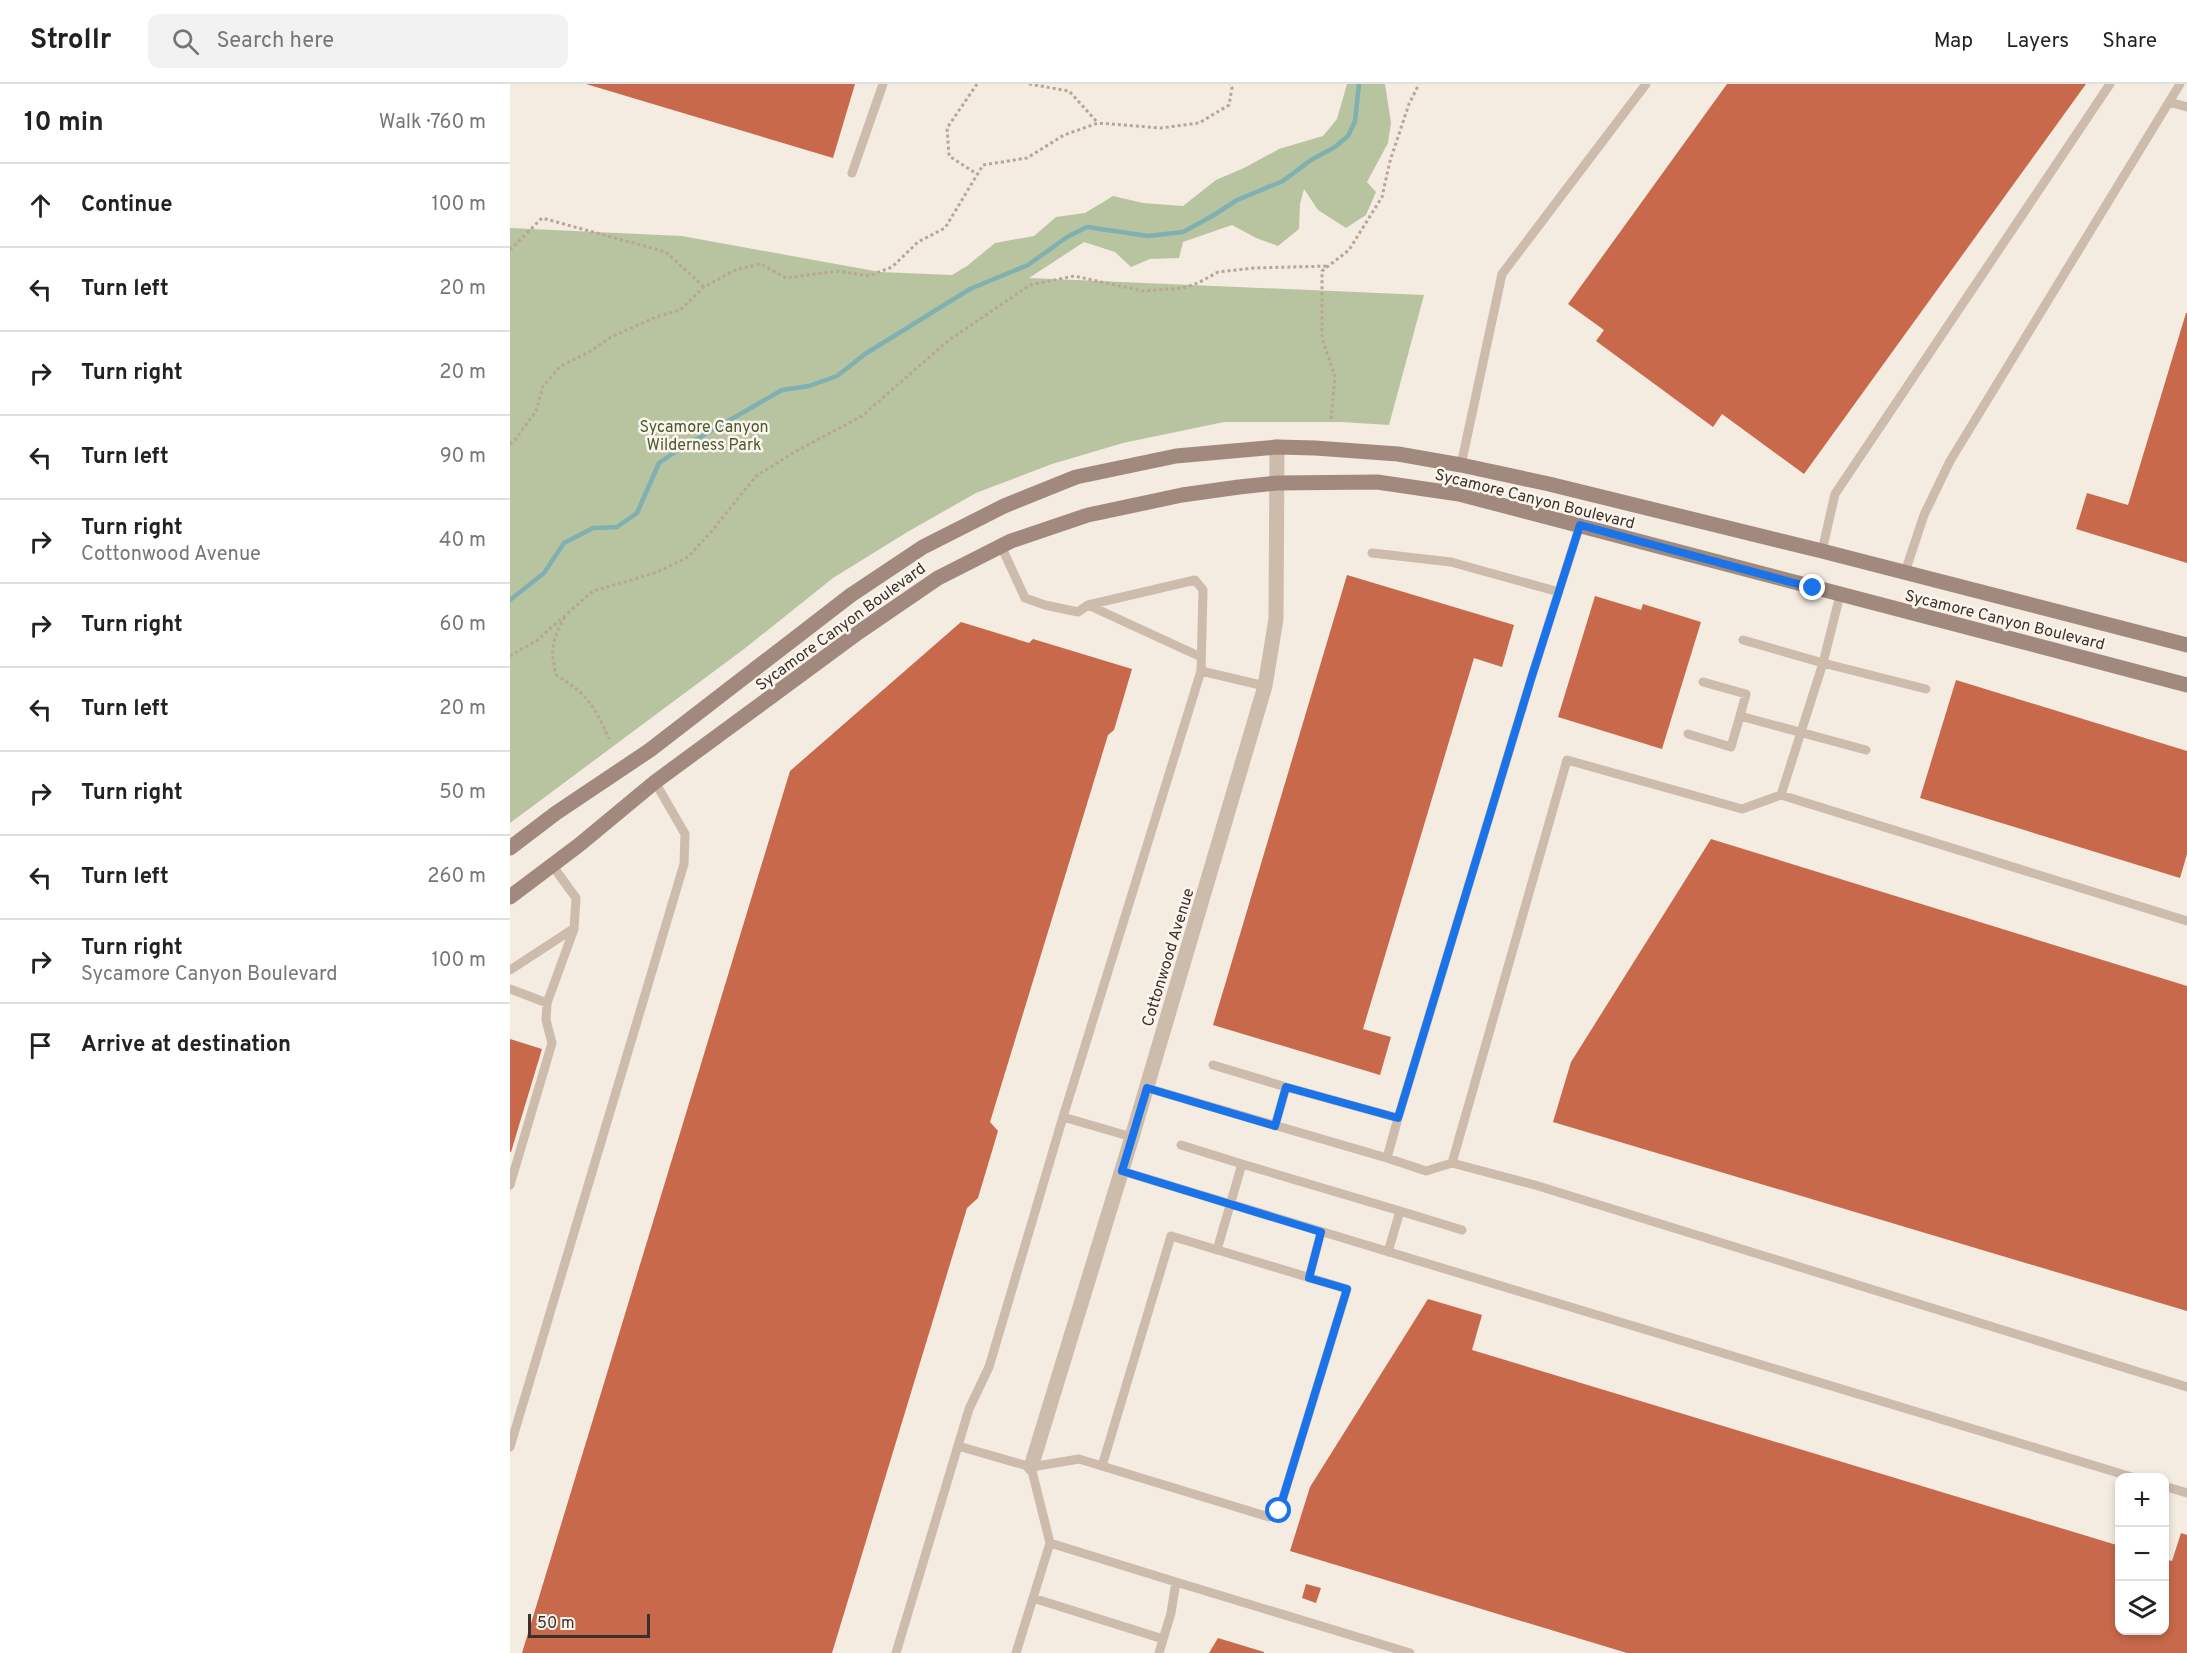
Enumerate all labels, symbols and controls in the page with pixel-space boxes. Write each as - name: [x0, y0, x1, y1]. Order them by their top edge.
- search box: [148, 14, 568, 68]
- text: Strollr: [30, 23, 112, 59]
- icon: search: [169, 25, 202, 58]
- text: Search here: [217, 28, 334, 55]
- text: Map: [1934, 28, 1973, 55]
- text: Layers: [2006, 28, 2069, 55]
- text: Share: [2102, 28, 2157, 55]
- text: 10 min: [24, 107, 104, 140]
- text: Walk · 760 m: [379, 110, 486, 136]
- icon: ahead: [24, 189, 57, 222]
- text: Continue: [81, 192, 172, 219]
- text: 100 m: [431, 192, 486, 218]
- icon: left: [24, 273, 57, 306]
- text: Turn left: [81, 276, 169, 303]
- text: 20 m: [439, 276, 486, 302]
- icon: right: [24, 357, 57, 390]
- text: Turn right: [81, 360, 183, 387]
- text: 20 m: [439, 360, 486, 386]
- park label: Sycamore Canyon Wilderness Park: [639, 418, 769, 456]
- icon: left: [24, 441, 57, 474]
- text: Turn left: [81, 444, 169, 471]
- text: 90 m: [440, 444, 486, 470]
- street label: Sycamore Canyon Boulevard: [1433, 465, 1637, 534]
- text: Turn right: [81, 515, 183, 542]
- icon: right: [24, 525, 57, 558]
- text: 40 m: [439, 528, 486, 554]
- text: Cottonwood Avenue: [81, 542, 261, 568]
- street label: Sycamore Canyon Boulevard: [752, 559, 930, 696]
- route end: [1799, 574, 1825, 600]
- street label: Sycamore Canyon Boulevard: [1903, 586, 2107, 655]
- icon: right: [24, 609, 57, 642]
- text: Turn right: [81, 612, 183, 639]
- text: 60 m: [440, 612, 486, 638]
- icon: left: [24, 693, 57, 726]
- text: Turn left: [81, 696, 169, 723]
- text: 20 m: [439, 696, 486, 722]
- icon: right: [24, 777, 57, 810]
- text: Turn right: [81, 780, 183, 807]
- text: 50 m: [439, 780, 486, 806]
- icon: left: [24, 861, 57, 894]
- text: Turn left: [81, 864, 169, 891]
- text: 260 m: [427, 864, 486, 890]
- street label: Cottonwood Avenue: [1138, 886, 1200, 1029]
- text: Turn right: [81, 935, 183, 962]
- icon: right: [24, 945, 57, 978]
- text: 100 m: [431, 948, 486, 974]
- text: Sycamore Canyon Boulevard: [81, 962, 338, 988]
- icon: arrive: [24, 1029, 57, 1062]
- text: Arrive at destination: [81, 1032, 291, 1059]
- map controls: [2115, 1473, 2169, 1635]
- button: +: [2115, 1473, 2169, 1527]
- route start: [1265, 1497, 1291, 1523]
- button: −: [2115, 1527, 2169, 1581]
- button: layers: [2115, 1581, 2169, 1635]
- scale bar: [528, 1611, 650, 1638]
- text: 50 m: [537, 1614, 575, 1634]

